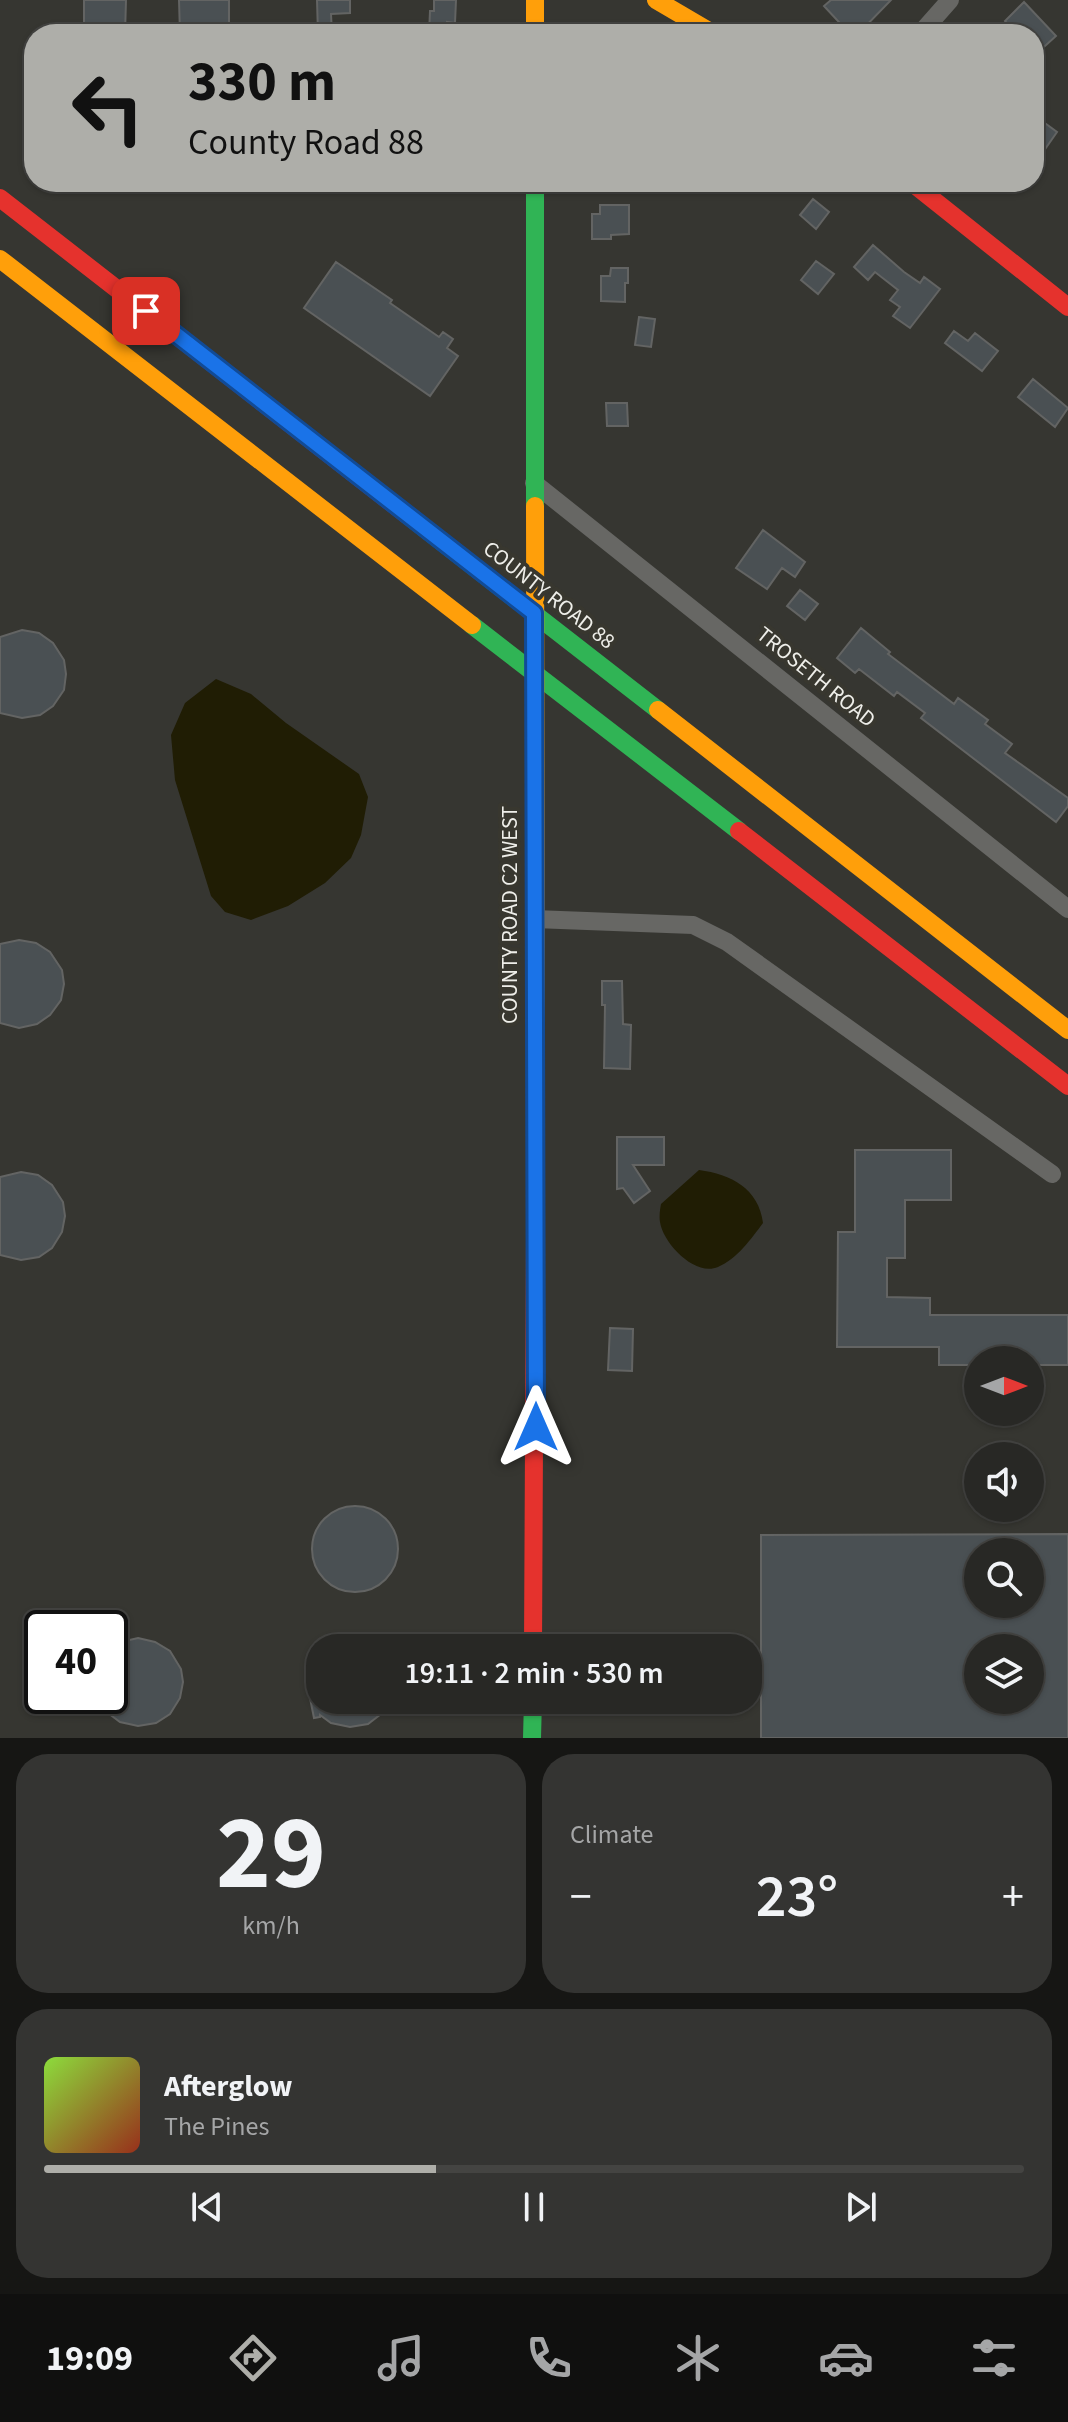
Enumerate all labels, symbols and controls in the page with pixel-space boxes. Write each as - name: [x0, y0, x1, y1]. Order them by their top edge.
- text: 330 m: [188, 43, 336, 122]
- icon: left: [56, 56, 160, 160]
- text: County Road 88: [188, 117, 424, 168]
- pin: [112, 277, 180, 345]
- icon: arrive: [124, 289, 168, 333]
- street label: COUNTY ROAD 88: [476, 533, 622, 657]
- street label: TROSETH ROAD: [750, 619, 882, 735]
- street label: COUNTY ROAD C2 WEST: [494, 806, 526, 1024]
- north arrow: [964, 1346, 1044, 1426]
- map controls: [964, 1346, 1044, 1714]
- position arrow: [494, 1385, 578, 1469]
- button: sound: [964, 1442, 1044, 1522]
- button: search: [964, 1538, 1044, 1618]
- speed limit sign: 40: [24, 1610, 128, 1714]
- button: layers: [964, 1634, 1044, 1714]
- text: 19:11 · 2 min · 530 m: [404, 1652, 664, 1695]
- text: 29: [216, 1781, 326, 1929]
- text: Climate: [570, 1816, 654, 1853]
- text: 23°: [756, 1855, 838, 1940]
- text: −: [570, 1866, 592, 1929]
- text: +: [1002, 1866, 1024, 1929]
- text: km/h: [242, 1907, 300, 1944]
- text: Afterglow: [164, 2065, 292, 2108]
- text: The Pines: [164, 2108, 269, 2145]
- icon: previous: [185, 2185, 229, 2229]
- icon: pause: [512, 2185, 556, 2229]
- icon: next: [839, 2185, 883, 2229]
- icon: directions: [225, 2330, 281, 2386]
- icon: music: [373, 2330, 429, 2386]
- icon: phone: [521, 2330, 577, 2386]
- icon: climate: [670, 2330, 726, 2386]
- icon: car: [818, 2330, 874, 2386]
- icon: filters: [966, 2330, 1022, 2386]
- text: 19:09: [46, 2333, 133, 2384]

